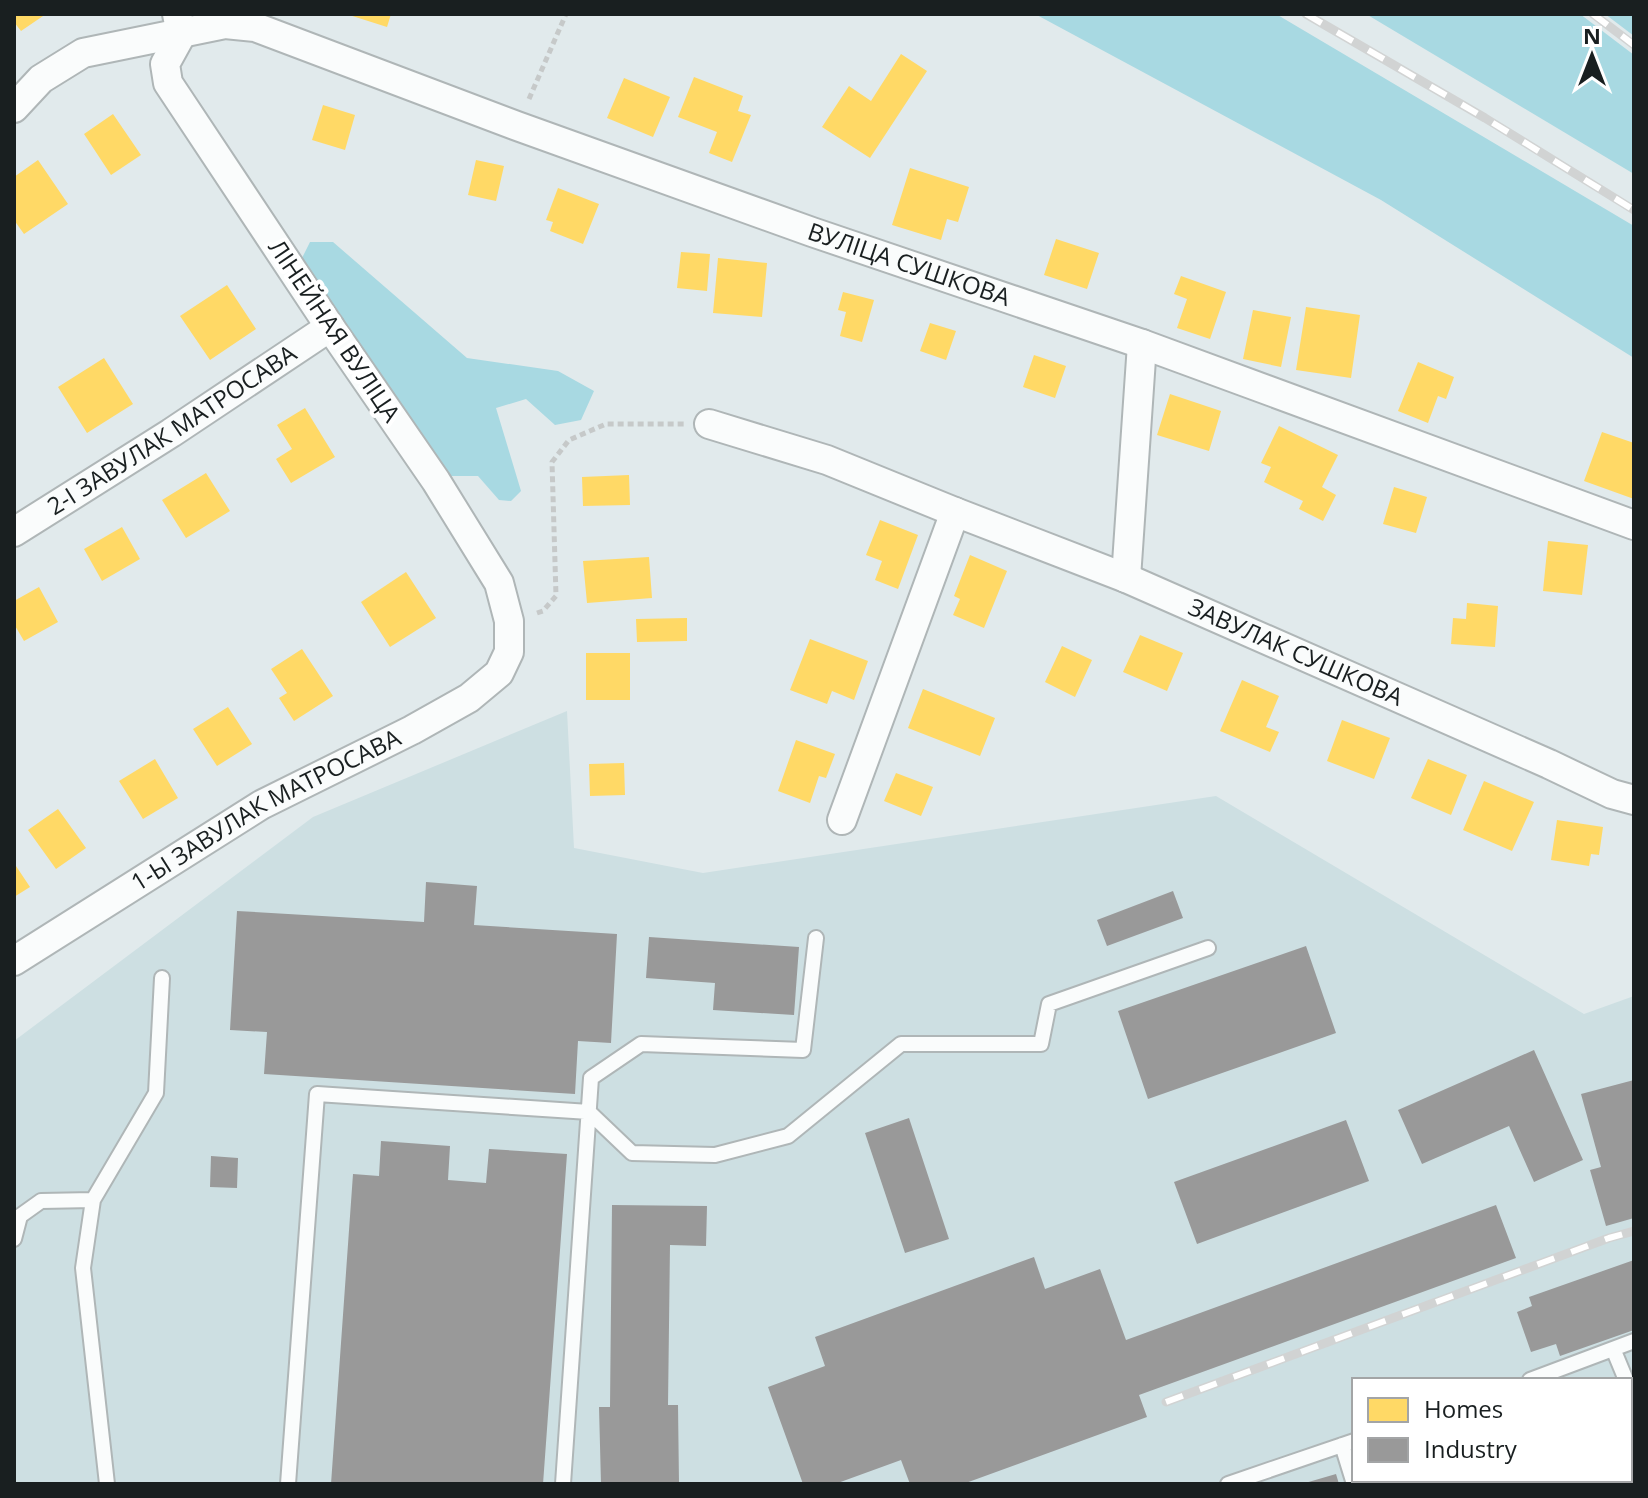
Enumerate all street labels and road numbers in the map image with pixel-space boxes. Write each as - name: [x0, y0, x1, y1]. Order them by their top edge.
- street label: ВУЛІЦА СУШКОВА: [804, 214, 1016, 313]
- street label: ЛІНЕЙНАЯ ВУЛІЦА: [262, 232, 409, 429]
- street label: 2-І ЗАВУЛАК МАТРОСАВА: [40, 336, 303, 522]
- street label: ЗАВУЛАК СУШКОВА: [1184, 590, 1409, 713]
- street label: 1-Ы ЗАВУЛАК МАТРОСАВА: [124, 720, 406, 898]

